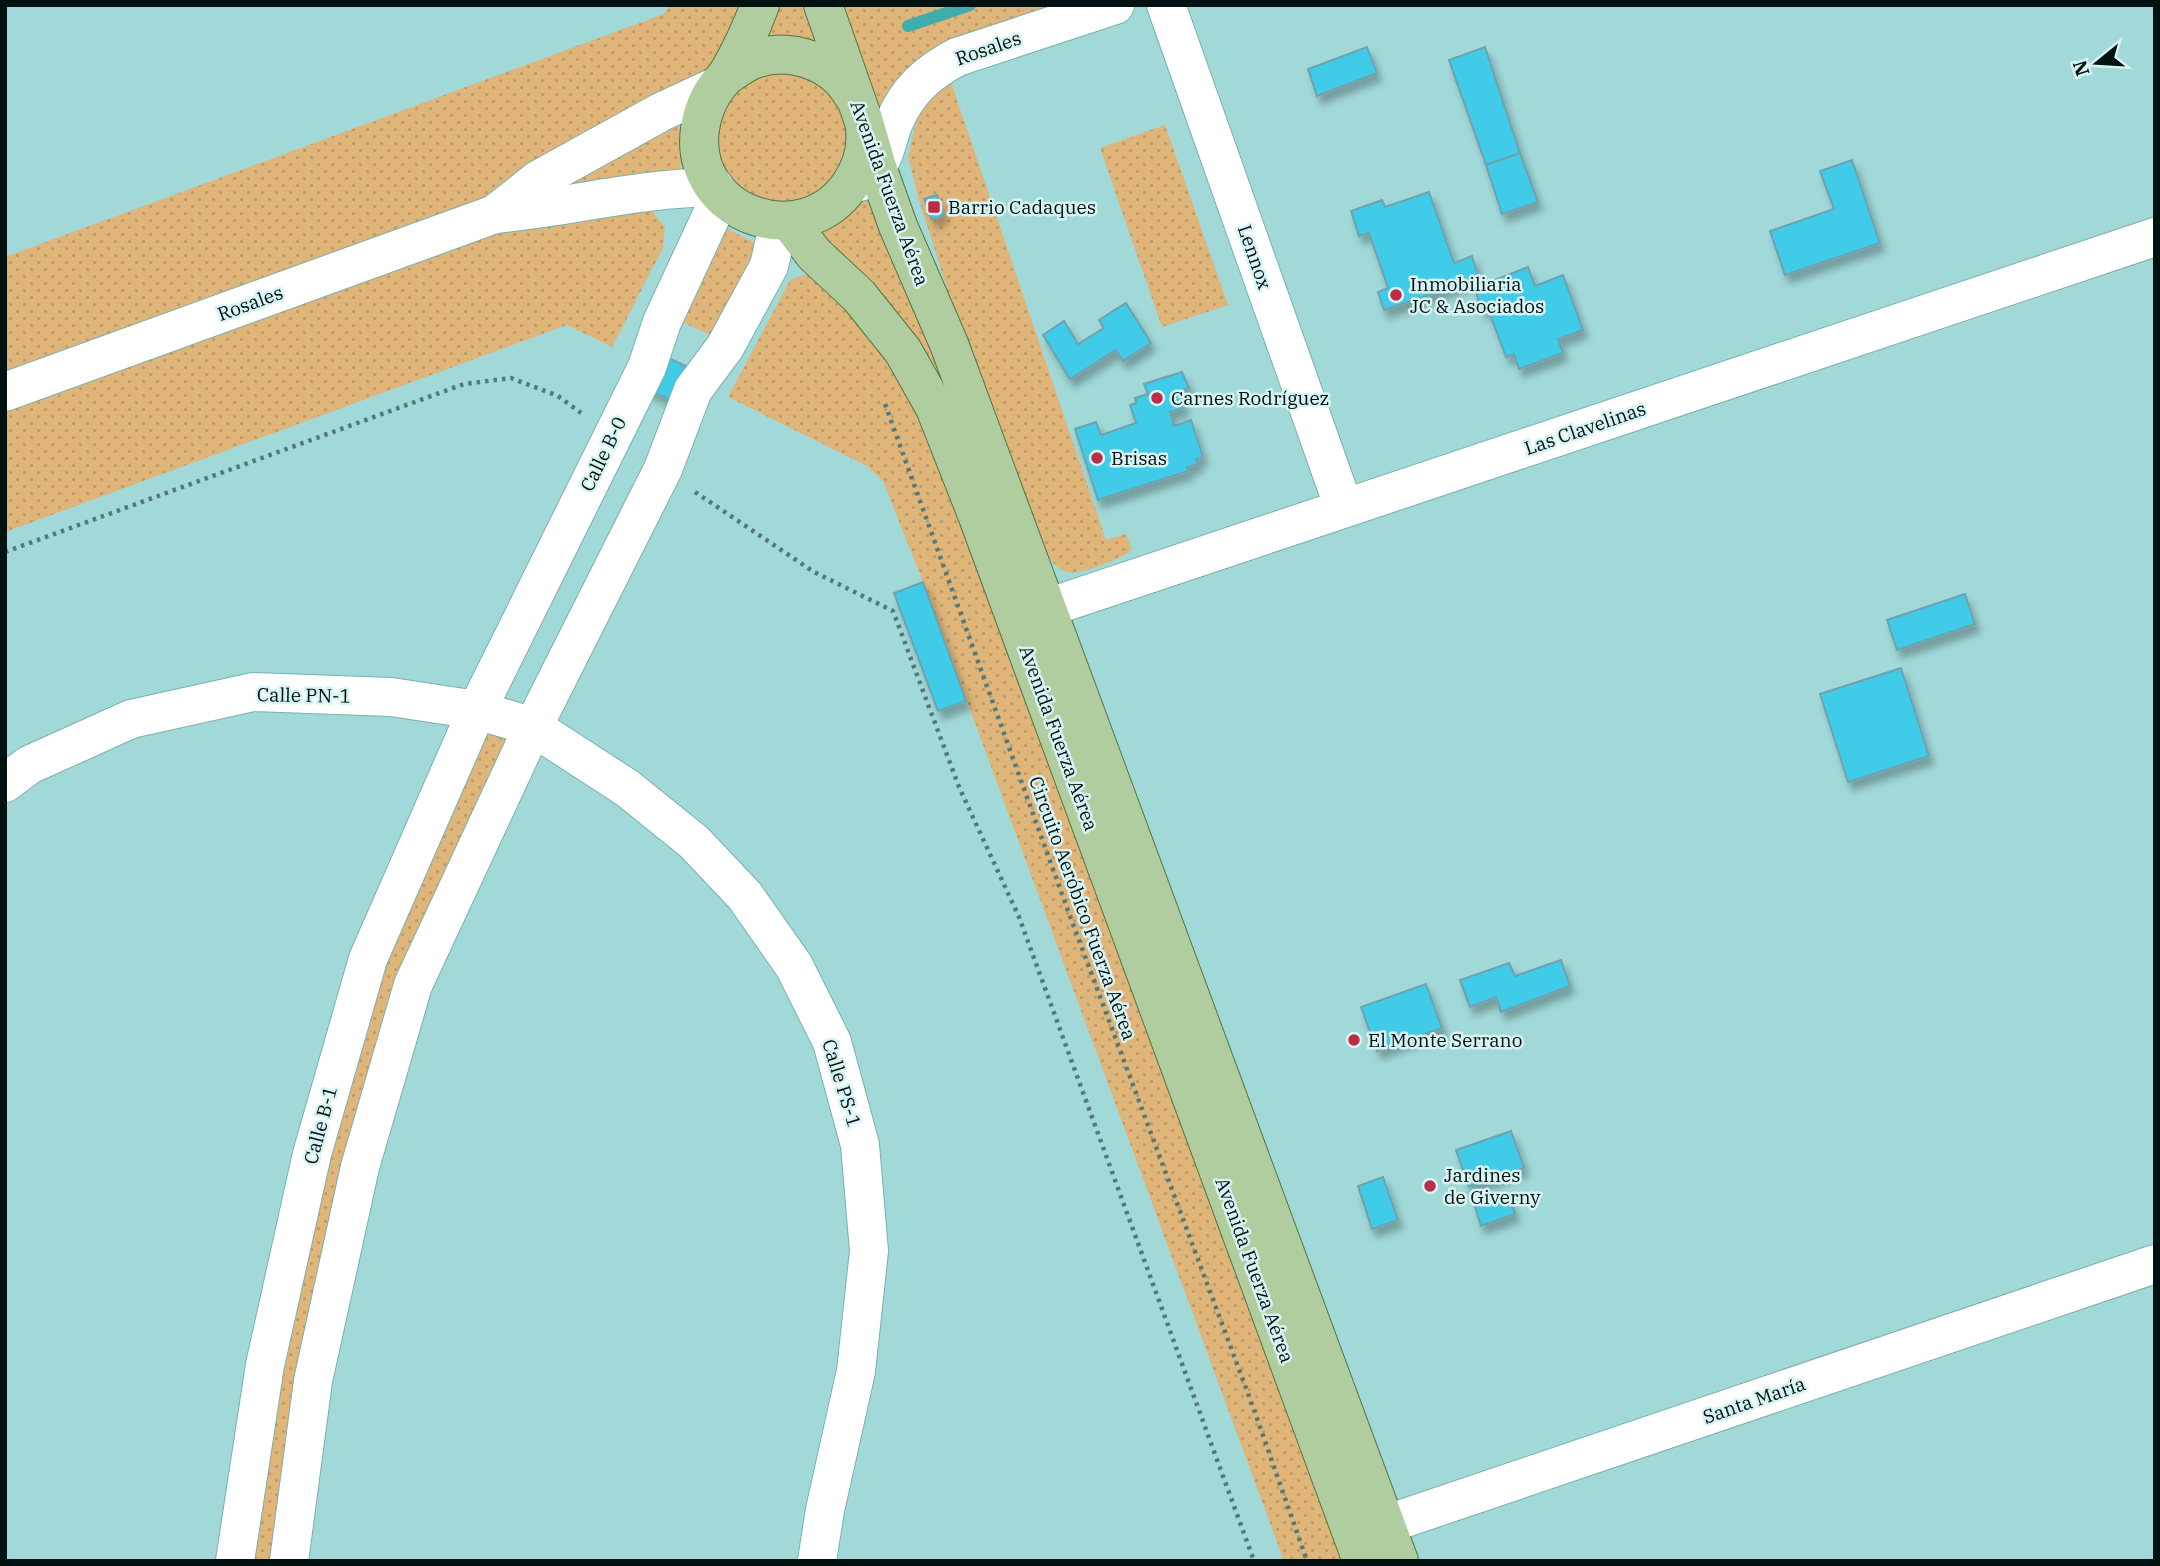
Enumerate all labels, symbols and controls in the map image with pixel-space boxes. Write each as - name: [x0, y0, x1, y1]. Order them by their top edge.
- street label: Rosales: [952, 26, 1024, 70]
- north arrow: [2062, 28, 2132, 98]
- text: N: [2067, 57, 2095, 79]
- street label: Avenida Fuerza Aérea: [845, 97, 935, 289]
- place label: Barrio Cadaques: [948, 195, 1096, 219]
- marker: Barrio Cadaques: [926, 199, 942, 215]
- street label: Lennox: [1233, 222, 1277, 293]
- place label: Inmobiliaria JC & Asociados: [1410, 272, 1544, 318]
- street label: Rosales: [214, 280, 286, 326]
- marker: Inmobiliaria JC & Asociados: [1388, 287, 1404, 303]
- place label: Carnes Rodríguez: [1171, 386, 1329, 410]
- marker: Carnes Rodríguez: [1149, 390, 1165, 406]
- street label: Las Clavelinas: [1521, 396, 1649, 460]
- street label: Calle B-0: [575, 413, 631, 495]
- place label: Brisas: [1111, 446, 1167, 470]
- marker: Brisas: [1089, 450, 1105, 466]
- street label: Avenida Fuerza Aérea: [1014, 642, 1104, 834]
- street label: Calle PN-1: [257, 682, 351, 708]
- street label: Circuito Aeróbico Fuerza Aérea: [1024, 773, 1142, 1043]
- place label: El Monte Serrano: [1368, 1028, 1522, 1052]
- marker: El Monte Serrano: [1346, 1032, 1362, 1048]
- street label: Calle PS-1: [817, 1036, 867, 1130]
- street label: Calle B-1: [298, 1083, 342, 1167]
- place label: Jardines de Giverny: [1444, 1163, 1541, 1209]
- street label: Avenida Fuerza Aérea: [1210, 1174, 1300, 1366]
- marker: Jardines de Giverny: [1422, 1178, 1438, 1194]
- street label: Santa María: [1700, 1371, 1808, 1429]

